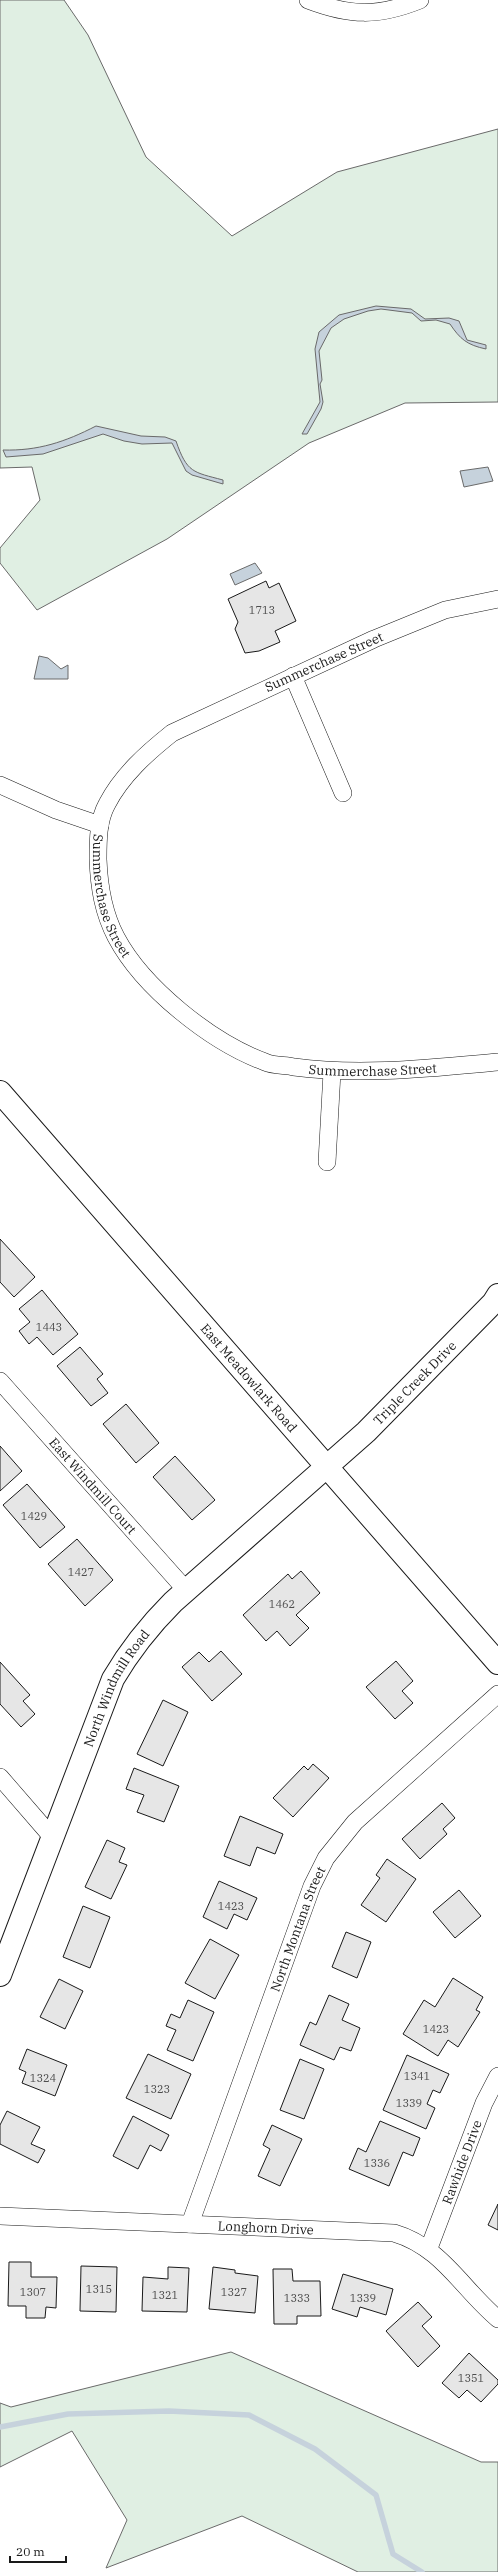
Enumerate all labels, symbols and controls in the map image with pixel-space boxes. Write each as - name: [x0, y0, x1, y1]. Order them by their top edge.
- house number: 1713: [249, 603, 275, 617]
- street label: Summerchase Street: [262, 628, 386, 696]
- street label: Summerchase Street: [89, 834, 135, 961]
- street label: Summerchase Street: [308, 1059, 438, 1080]
- house number: 1443: [36, 1320, 62, 1334]
- street label: East Meadowlark Road: [197, 1320, 301, 1436]
- street label: Triple Creek Drive: [369, 1337, 460, 1428]
- street label: East Windmill Court: [46, 1434, 141, 1538]
- house number: 1429: [21, 1509, 47, 1523]
- house number: 1427: [68, 1565, 94, 1579]
- house number: 1462: [269, 1597, 295, 1611]
- street label: North Windmill Road: [79, 1626, 153, 1749]
- street label: North Montana Street: [266, 1863, 329, 1994]
- house number: 1423: [218, 1899, 244, 1913]
- house number: 1423: [423, 2022, 449, 2036]
- house number: 1341: [404, 2069, 430, 2083]
- house number: 1324: [30, 2071, 57, 2085]
- house number: 1323: [144, 2082, 170, 2096]
- house number: 1339: [396, 2096, 422, 2110]
- street label: Rawhide Drive: [438, 2117, 485, 2207]
- house number: 1336: [364, 2156, 390, 2170]
- street label: Longhorn Drive: [217, 2217, 314, 2238]
- house number: 1315: [86, 2282, 112, 2296]
- house number: 1307: [20, 2285, 46, 2299]
- house number: 1327: [221, 2285, 247, 2299]
- house number: 1321: [152, 2288, 178, 2302]
- house number: 1333: [284, 2291, 310, 2305]
- house number: 1339: [350, 2291, 376, 2305]
- house number: 1351: [458, 2371, 484, 2385]
- scale bar: [10, 2538, 66, 2564]
- text: 20 m: [16, 2544, 45, 2559]

